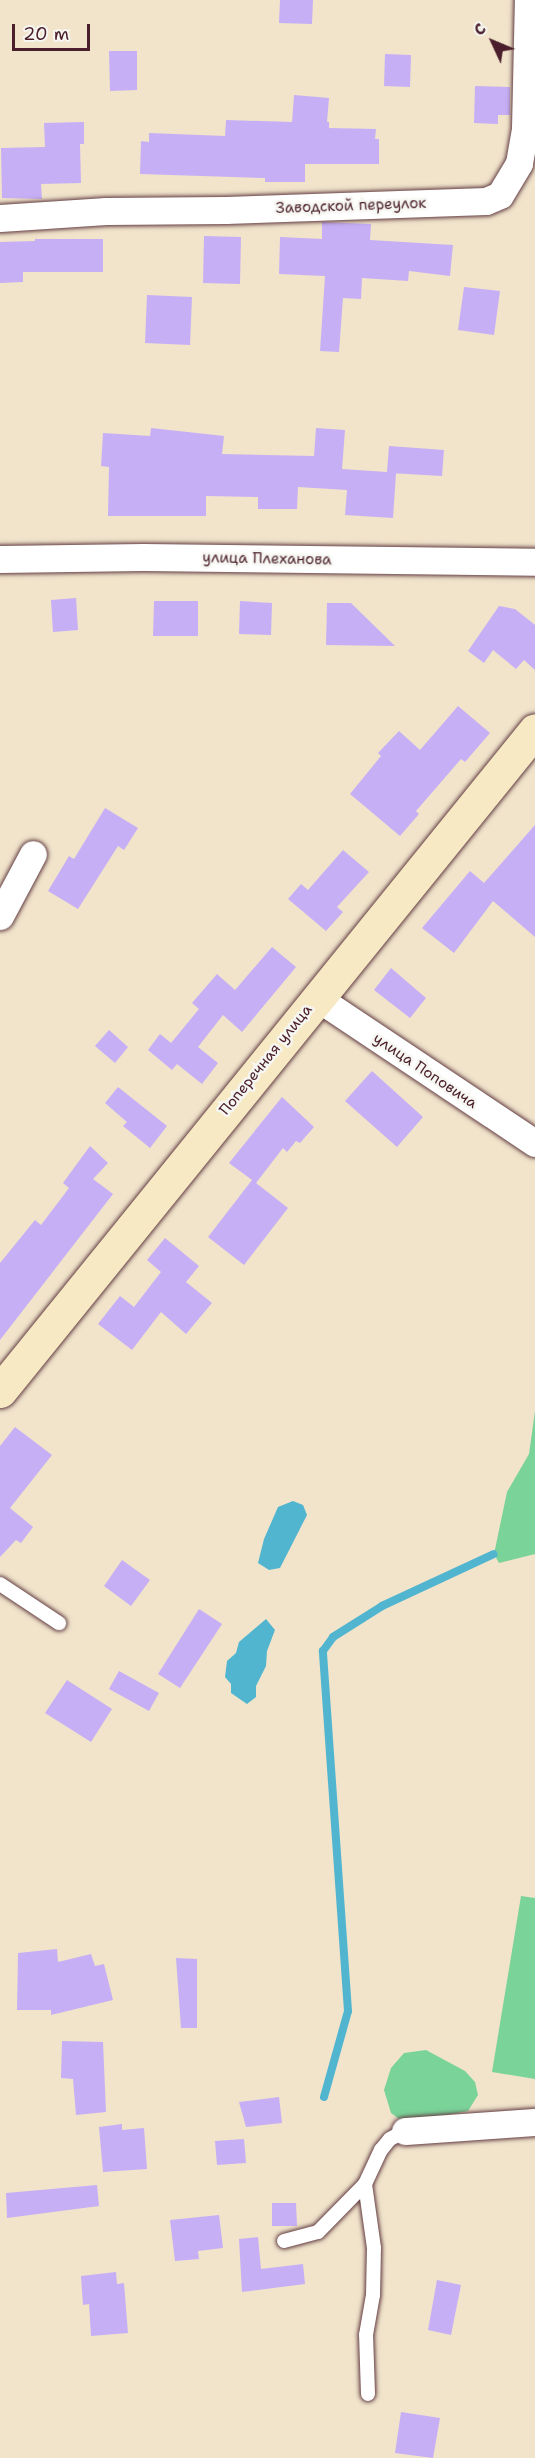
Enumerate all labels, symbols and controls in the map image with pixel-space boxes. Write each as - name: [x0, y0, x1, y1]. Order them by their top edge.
- scale bar: [15, 12, 93, 50]
- north arrow: [463, 12, 523, 72]
- text: С: [469, 18, 491, 40]
- text: 20 m: [23, 22, 69, 46]
- street label: Заводской переулок: [275, 194, 427, 218]
- street label: улица Плеханова: [202, 549, 332, 569]
- street label: Поперечная улица: [216, 1001, 316, 1119]
- street label: улица Поповича: [370, 1030, 480, 1112]

